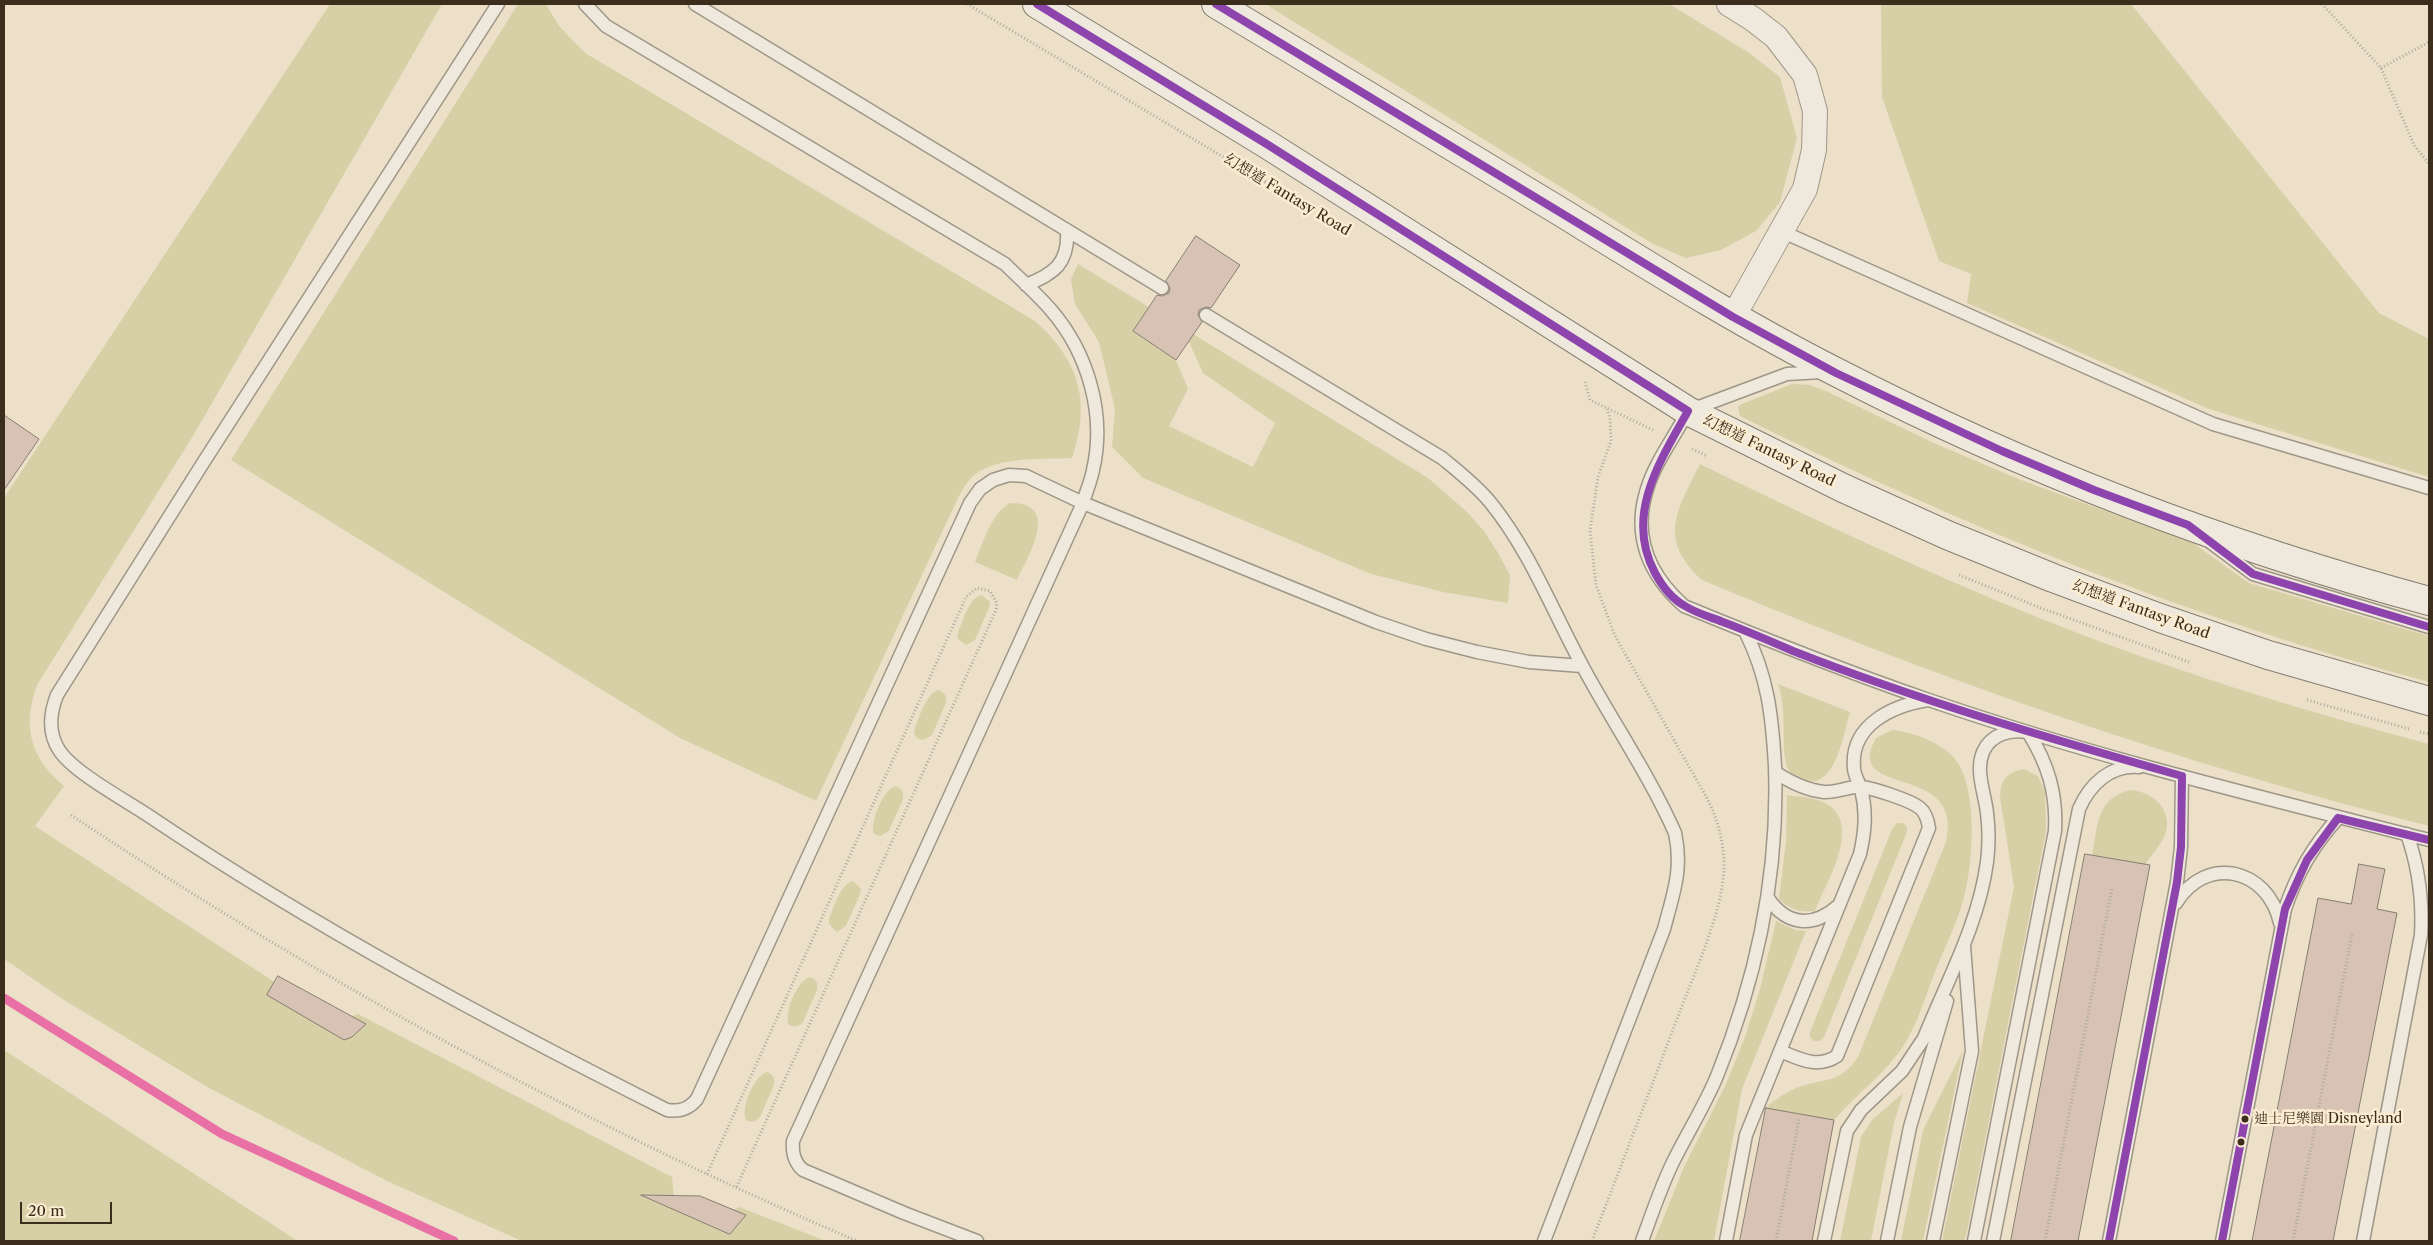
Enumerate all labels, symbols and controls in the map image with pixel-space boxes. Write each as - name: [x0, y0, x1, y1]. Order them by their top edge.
- street label: 幻想道 Fantasy Road: [1220, 150, 1354, 240]
- street label: 幻想道 Fantasy Road: [1700, 411, 1838, 491]
- street label: 幻想道 Fantasy Road: [2070, 577, 2212, 643]
- place label: 迪士尼樂園 Disneyland: [2254, 1111, 2402, 1127]
- marker: 迪士尼樂園 Disneyland: [2240, 1114, 2250, 1124]
- unlabelled marker: [2236, 1137, 2246, 1147]
- scale bar: [22, 1192, 115, 1224]
- text: 20 m: [28, 1201, 64, 1220]

